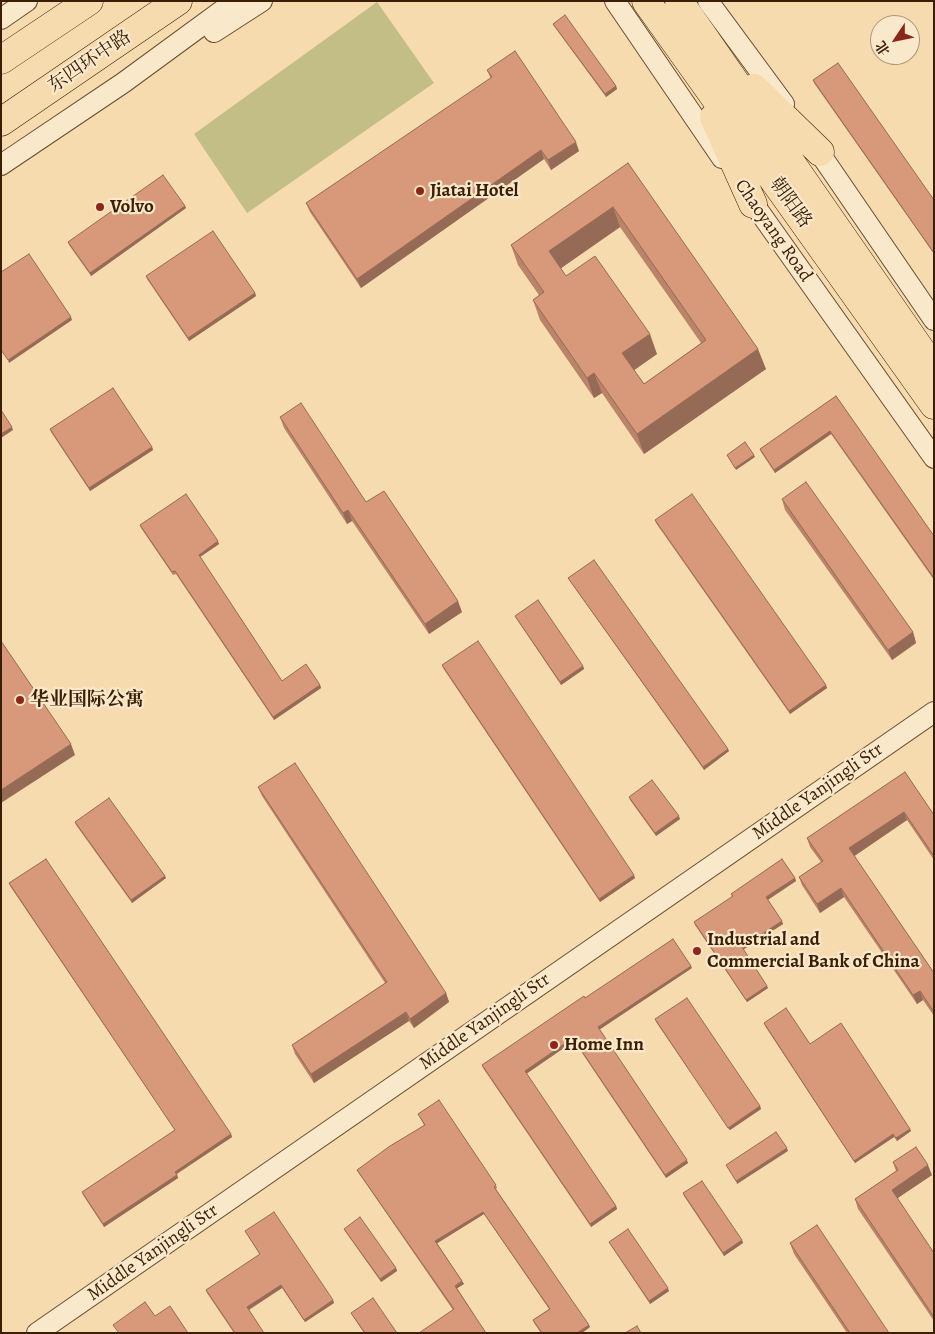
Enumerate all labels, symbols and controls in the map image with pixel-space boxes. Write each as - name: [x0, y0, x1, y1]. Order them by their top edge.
- north arrow: [870, 15, 920, 65]
- street label: 东四环中路: [44, 26, 136, 98]
- text: 北: [871, 37, 895, 59]
- street label: 朝阳路: [764, 173, 816, 233]
- street label: Chaoyang Road: [729, 175, 817, 287]
- place label: Jiatai Hotel: [430, 180, 519, 202]
- marker: Jiatai Hotel: [414, 185, 426, 197]
- place label: Volvo: [110, 196, 154, 218]
- marker: Volvo: [94, 201, 106, 213]
- place label: 华业国际公寓: [30, 689, 144, 711]
- marker: 华业国际公寓: [14, 694, 26, 706]
- street label: Middle Yanjingli Str: [748, 738, 888, 846]
- place label: Industrial and Commercial Bank of China: [707, 929, 920, 973]
- marker: Industrial and Commercial Bank of China: [691, 945, 703, 957]
- street label: Middle Yanjingli Str: [415, 968, 555, 1076]
- place label: Home Inn: [564, 1034, 644, 1056]
- marker: Home Inn: [548, 1039, 560, 1051]
- street label: Middle Yanjingli Str: [83, 1199, 223, 1307]

